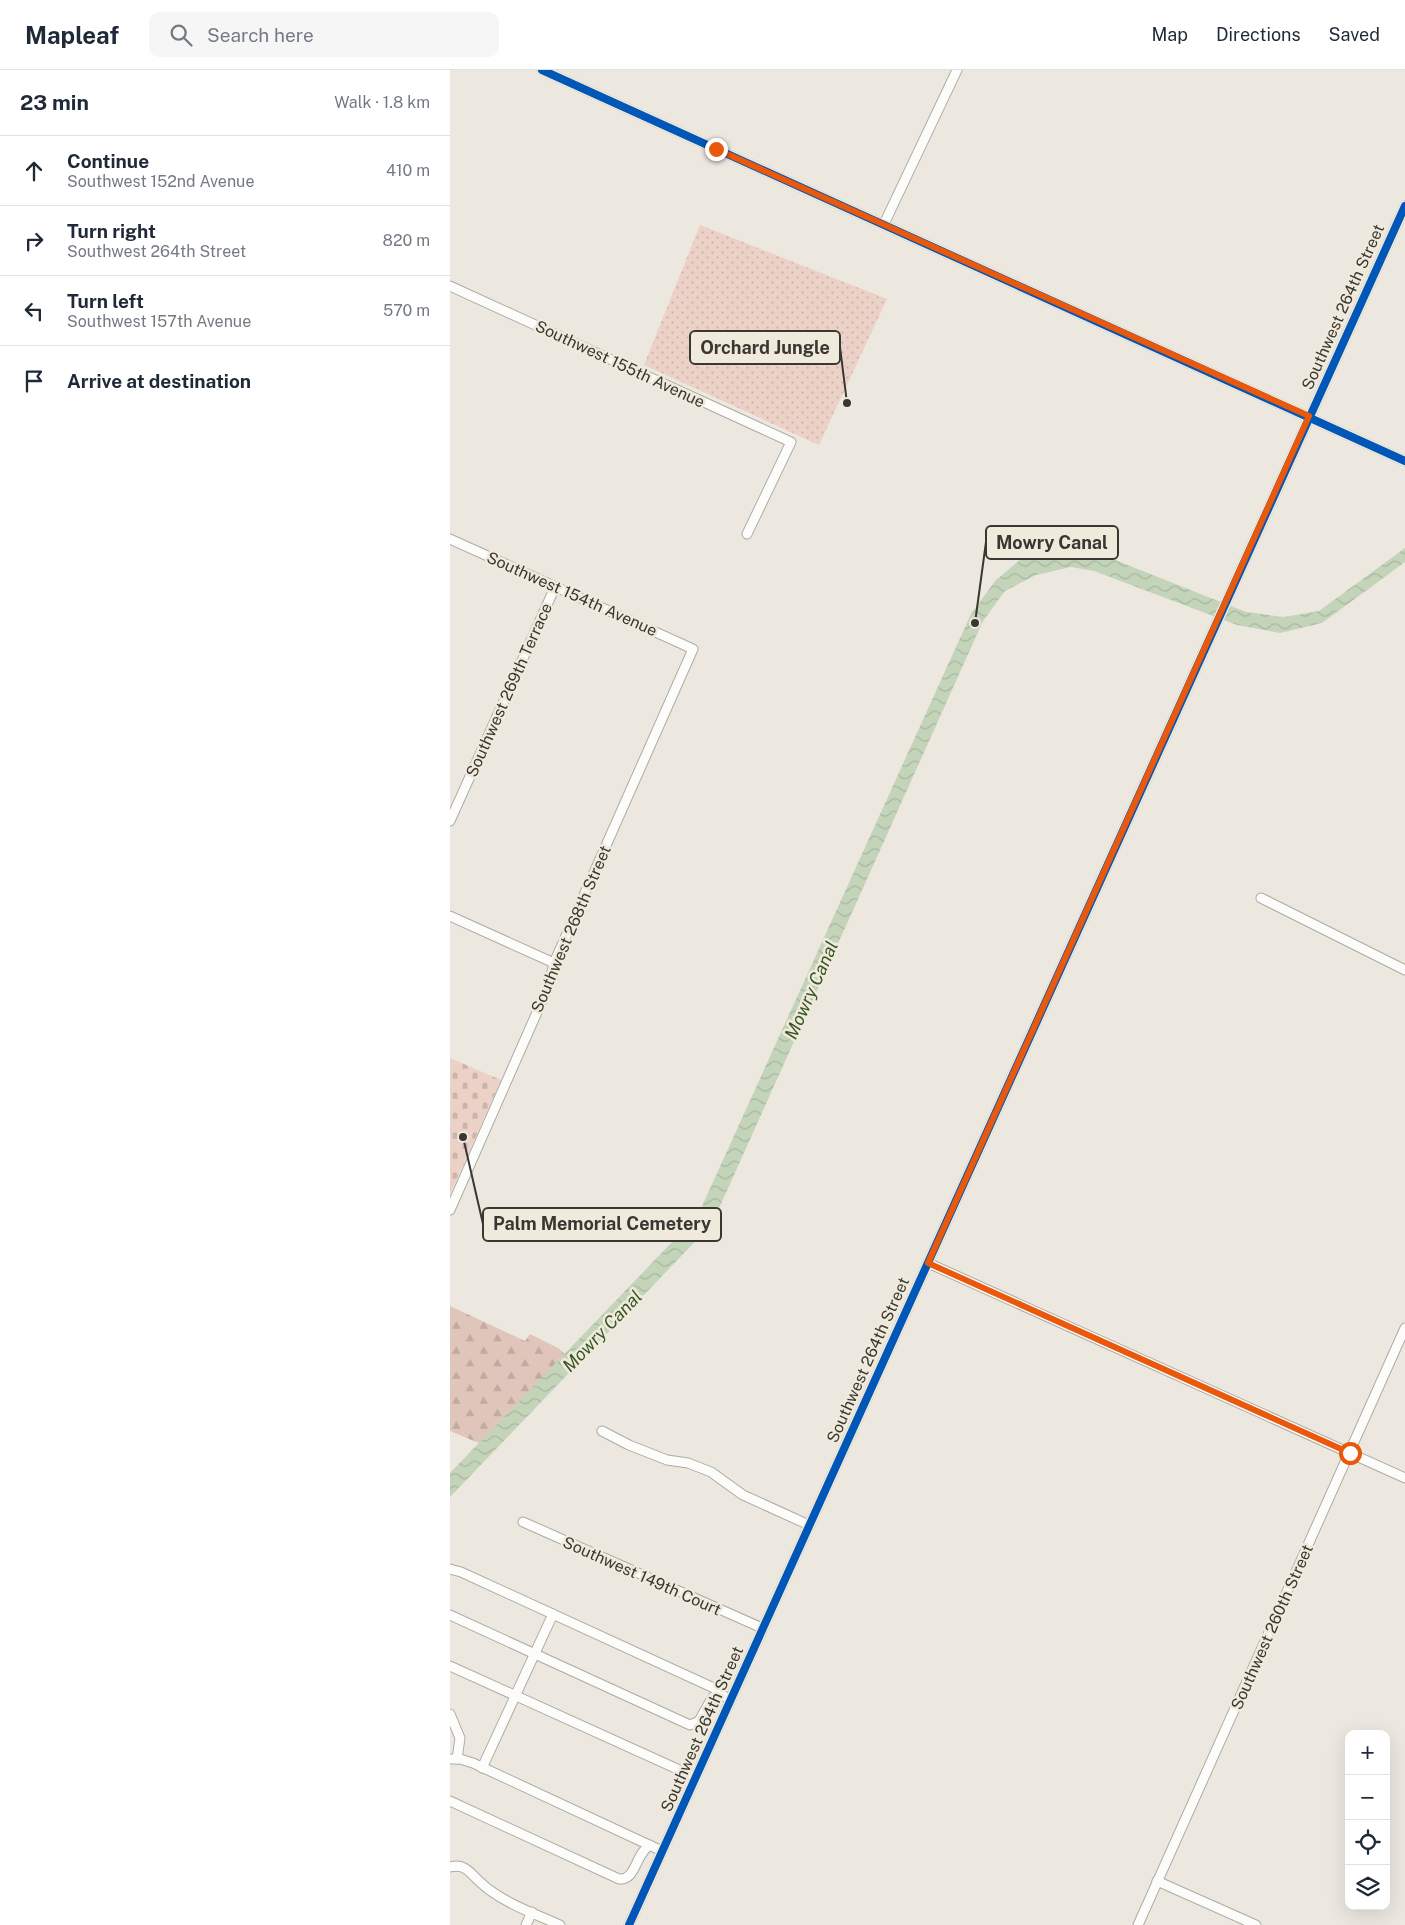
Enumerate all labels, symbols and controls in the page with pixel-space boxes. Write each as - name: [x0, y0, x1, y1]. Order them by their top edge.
- search box: [149, 12, 499, 57]
- text: Mapleaf: [25, 21, 119, 49]
- icon: search: [167, 21, 195, 49]
- text: Search here: [207, 24, 314, 46]
- text: Map: [1151, 24, 1188, 45]
- text: Directions: [1216, 24, 1301, 45]
- text: Saved: [1329, 24, 1380, 45]
- text: 23 min: [20, 90, 89, 115]
- text: Walk · 1.8 km: [334, 93, 430, 112]
- route end: [705, 138, 728, 161]
- text: Continue: [67, 150, 149, 172]
- icon: ahead: [20, 157, 48, 185]
- text: 410 m: [386, 161, 430, 180]
- text: Southwest 152nd Avenue: [67, 172, 254, 191]
- text: Turn right: [67, 220, 156, 242]
- street label: Southwest 264th Street: [1298, 221, 1388, 393]
- icon: right: [20, 227, 48, 255]
- text: 820 m: [383, 231, 430, 250]
- text: Southwest 264th Street: [67, 242, 246, 261]
- text: Turn left: [67, 290, 144, 312]
- icon: left: [20, 297, 48, 325]
- text: 570 m: [383, 301, 430, 320]
- text: Southwest 157th Avenue: [67, 312, 251, 331]
- street label: Southwest 155th Avenue: [532, 316, 708, 412]
- callout: Orchard Jungle: [690, 331, 840, 364]
- text: Orchard Jungle: [700, 337, 830, 358]
- icon: arrive: [20, 367, 48, 395]
- text: Arrive at destination: [67, 370, 251, 392]
- callout: Mowry Canal: [986, 526, 1118, 559]
- text: Mowry Canal: [996, 532, 1108, 553]
- street label: Southwest 154th Avenue: [484, 548, 660, 640]
- street label: Southwest 269th Terrace: [462, 600, 556, 780]
- street label: Southwest 268th Street: [527, 843, 615, 1015]
- water label: Mowry Canal: [780, 938, 842, 1042]
- callout: Palm Memorial Cemetery: [483, 1208, 721, 1241]
- text: Palm Memorial Cemetery: [493, 1213, 711, 1234]
- street label: Southwest 264th Street: [823, 1274, 913, 1446]
- water label: Mowry Canal: [558, 1286, 646, 1376]
- route start: [1339, 1442, 1362, 1465]
- street label: Southwest 149th Court: [560, 1533, 724, 1619]
- street label: Southwest 260th Street: [1227, 1541, 1317, 1713]
- street label: Southwest 264th Street: [657, 1643, 747, 1815]
- map controls: [1345, 1730, 1390, 1910]
- button: +: [1345, 1730, 1390, 1775]
- button: −: [1345, 1775, 1390, 1820]
- button: locate: [1345, 1820, 1390, 1865]
- button: layers: [1345, 1865, 1390, 1910]

